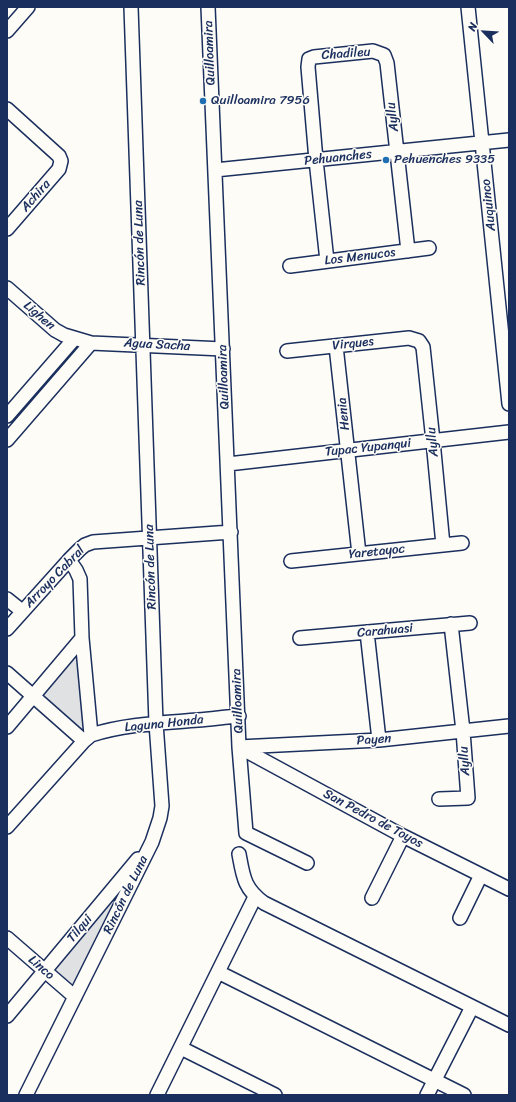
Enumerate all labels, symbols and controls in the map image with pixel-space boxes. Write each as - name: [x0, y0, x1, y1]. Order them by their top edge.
- north arrow: [464, 12, 504, 52]
- text: N: [462, 19, 483, 34]
- street label: Quilloamira: [201, 20, 219, 86]
- street label: Chadileu: [321, 45, 371, 63]
- place label: Quilloamira 7956: [211, 93, 310, 109]
- marker: Quilloamira 7956: [198, 96, 208, 106]
- street label: Ayllu: [383, 101, 403, 133]
- street label: Pehuanches: [303, 147, 373, 169]
- place label: Pehuenches 9335: [394, 152, 495, 168]
- marker: Pehuenches 9335: [381, 155, 391, 165]
- street label: Achira: [18, 177, 54, 215]
- street label: Auquinco: [478, 178, 500, 232]
- street label: Rincón de Luna: [131, 200, 149, 286]
- street label: Los Menucos: [324, 245, 396, 269]
- street label: Lighen: [20, 298, 58, 334]
- street label: Virques: [332, 334, 374, 354]
- street label: Agua Sacha: [123, 335, 191, 355]
- street label: Quilloamira: [215, 344, 233, 410]
- street label: Henia: [335, 397, 353, 431]
- street label: Ayllu: [424, 426, 442, 458]
- street label: Tupac Yupanqui: [324, 436, 412, 460]
- street label: Rincón de Luna: [142, 524, 160, 610]
- street label: Yaretayoc: [348, 541, 406, 563]
- street label: Arroyo Cabral: [22, 543, 88, 611]
- street label: Carahuasi: [357, 621, 413, 641]
- street label: Quilloamira: [229, 668, 247, 734]
- street label: Laguna Honda: [124, 712, 204, 736]
- street label: Payen: [356, 731, 392, 749]
- street label: Ayllu: [456, 746, 474, 776]
- street label: San Pedro de Toyos: [320, 786, 426, 852]
- street label: Rincón de Luna: [100, 853, 152, 937]
- street label: Tilqui: [64, 912, 96, 946]
- street label: Linco: [25, 952, 57, 984]

